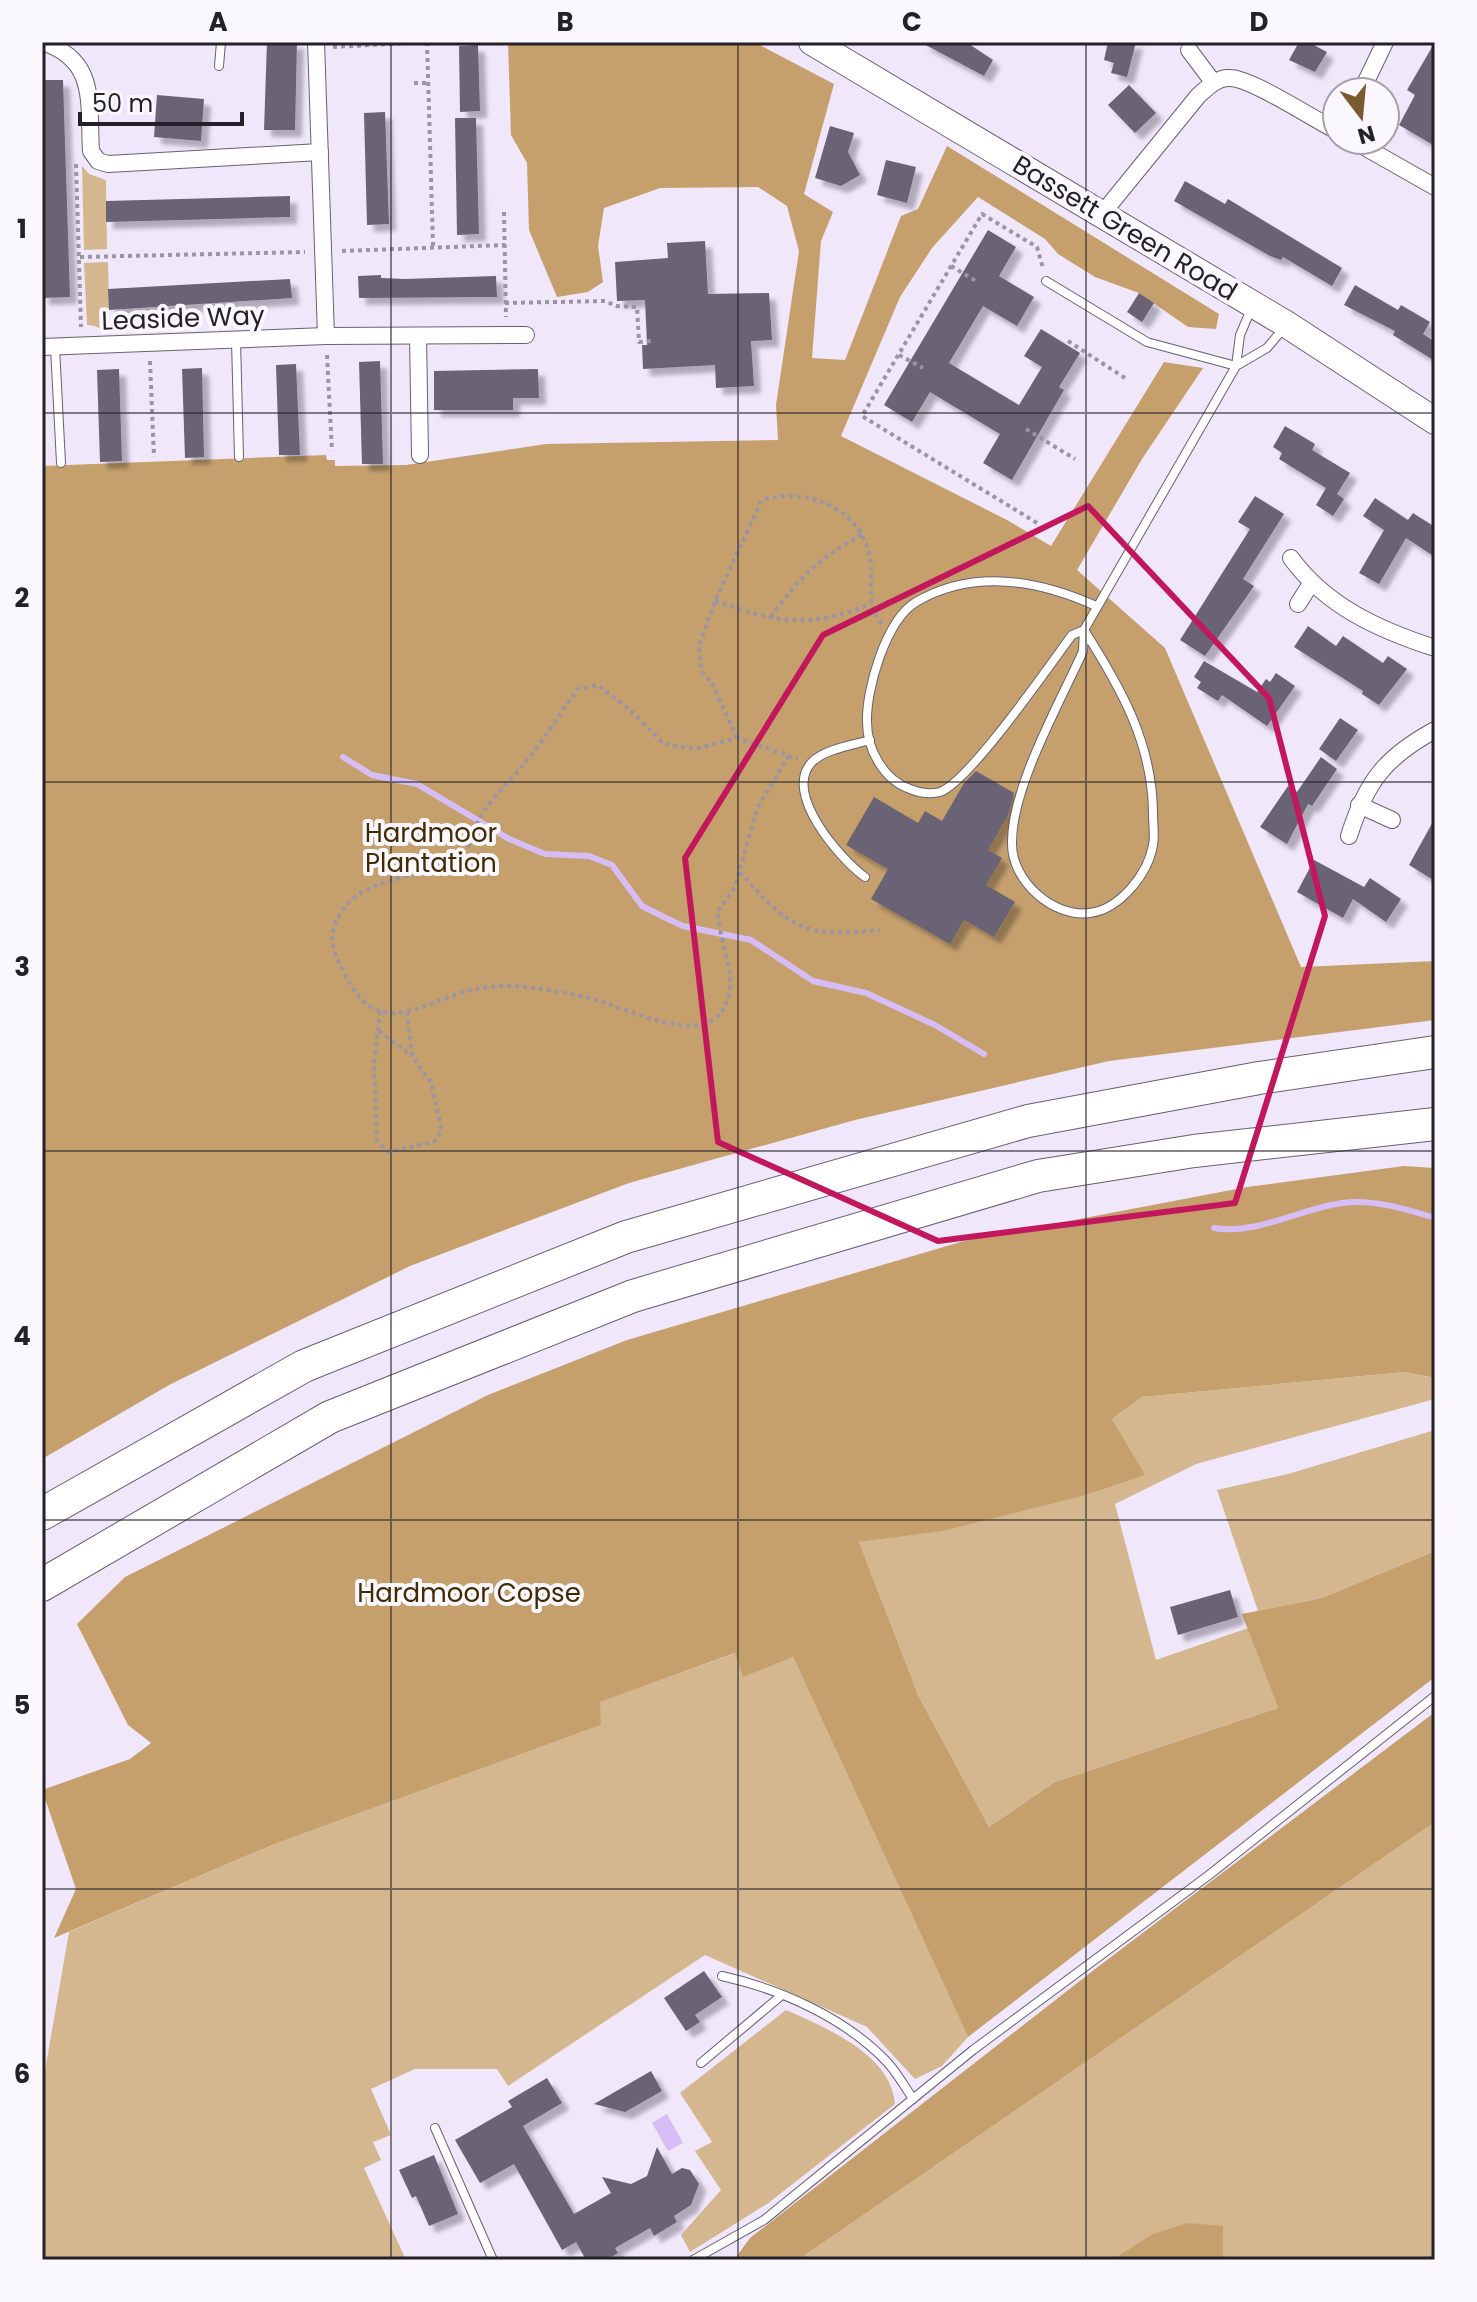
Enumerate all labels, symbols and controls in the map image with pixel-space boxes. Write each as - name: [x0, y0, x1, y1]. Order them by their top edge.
- text: A: [208, 4, 228, 40]
- text: B: [556, 4, 574, 40]
- text: C: [902, 4, 922, 40]
- text: D: [1250, 4, 1269, 40]
- scale bar: [80, 76, 242, 126]
- north arrow: [1321, 76, 1401, 156]
- text: 50 m: [92, 87, 153, 120]
- text: N: [1354, 118, 1379, 152]
- street label: Bassett Green Road: [1006, 147, 1244, 309]
- text: 1: [17, 211, 27, 247]
- street label: Leaside Way: [101, 297, 266, 339]
- text: 2: [15, 580, 30, 616]
- park label: Hardmoor Plantation: [365, 815, 497, 881]
- text: 3: [14, 949, 30, 985]
- text: 4: [13, 1318, 31, 1354]
- park label: Hardmoor Copse: [357, 1575, 581, 1611]
- text: 5: [14, 1687, 30, 1723]
- text: 6: [14, 2056, 30, 2092]

